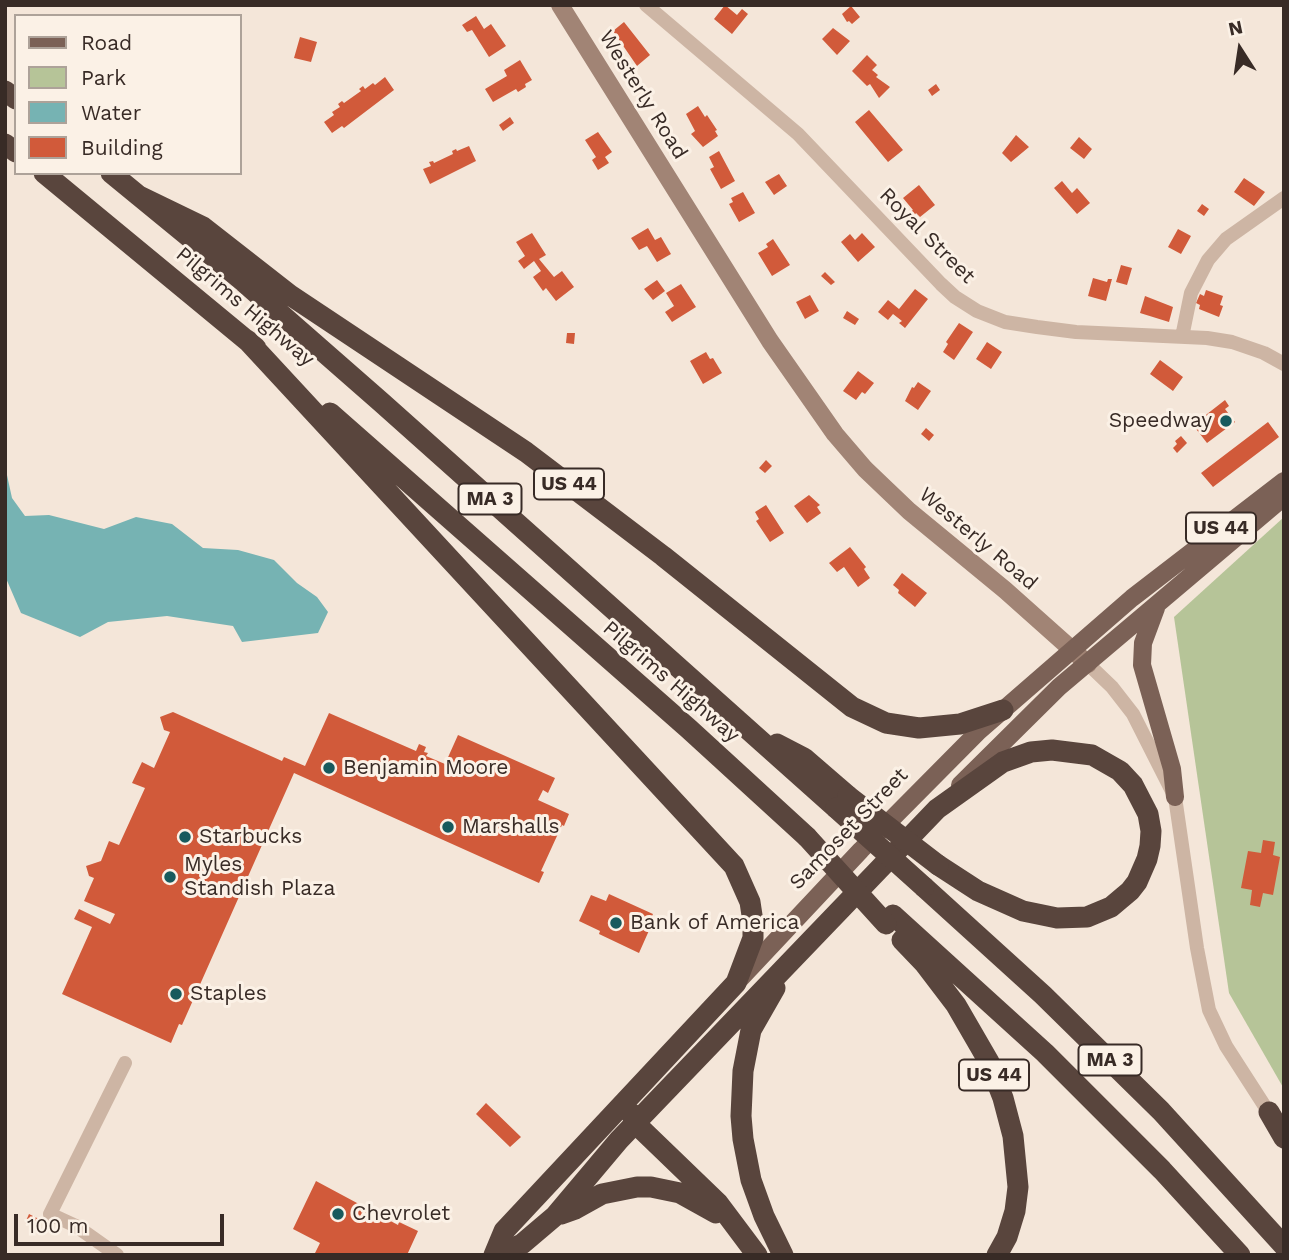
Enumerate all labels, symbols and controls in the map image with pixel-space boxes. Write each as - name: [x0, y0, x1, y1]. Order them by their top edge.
- legend: [14, 14, 242, 175]
- north arrow: [1205, 14, 1275, 84]
- text: N: [1226, 15, 1245, 41]
- street label: Westerly Road: [593, 26, 693, 164]
- text: Road: [81, 30, 132, 55]
- text: Park: [81, 65, 126, 90]
- text: Water: [81, 100, 141, 125]
- text: Building: [81, 135, 163, 160]
- street label: Royal Street: [874, 183, 980, 289]
- street label: Pilgrims Highway: [171, 242, 319, 372]
- place label: Speedway: [1109, 408, 1212, 434]
- marker: Speedway: [1218, 413, 1234, 429]
- road number: US 44: [534, 468, 604, 499]
- street label: Westerly Road: [913, 482, 1043, 596]
- road number: MA 3: [458, 484, 522, 514]
- road number: US 44: [1186, 512, 1256, 544]
- street label: Pilgrims Highway: [598, 616, 744, 748]
- place label: Benjamin Moore: [343, 755, 508, 781]
- marker: Benjamin Moore: [321, 760, 337, 776]
- street label: Samoset Street: [784, 763, 914, 895]
- place label: Marshalls: [462, 814, 560, 840]
- marker: Marshalls: [440, 819, 456, 835]
- place label: Starbucks: [199, 824, 302, 850]
- marker: Starbucks: [177, 829, 193, 845]
- place label: Myles Standish Plaza: [184, 852, 335, 902]
- marker: Myles Standish Plaza: [162, 869, 178, 885]
- place label: Bank of America: [630, 910, 799, 936]
- marker: Bank of America: [608, 915, 624, 931]
- place label: Staples: [190, 981, 267, 1007]
- marker: Staples: [168, 986, 184, 1002]
- road number: MA 3: [1078, 1044, 1142, 1076]
- road number: US 44: [959, 1060, 1029, 1091]
- scale bar: [18, 1200, 228, 1244]
- place label: Chevrolet: [352, 1201, 450, 1227]
- marker: Chevrolet: [330, 1206, 346, 1222]
- text: 100 m: [27, 1213, 89, 1238]

